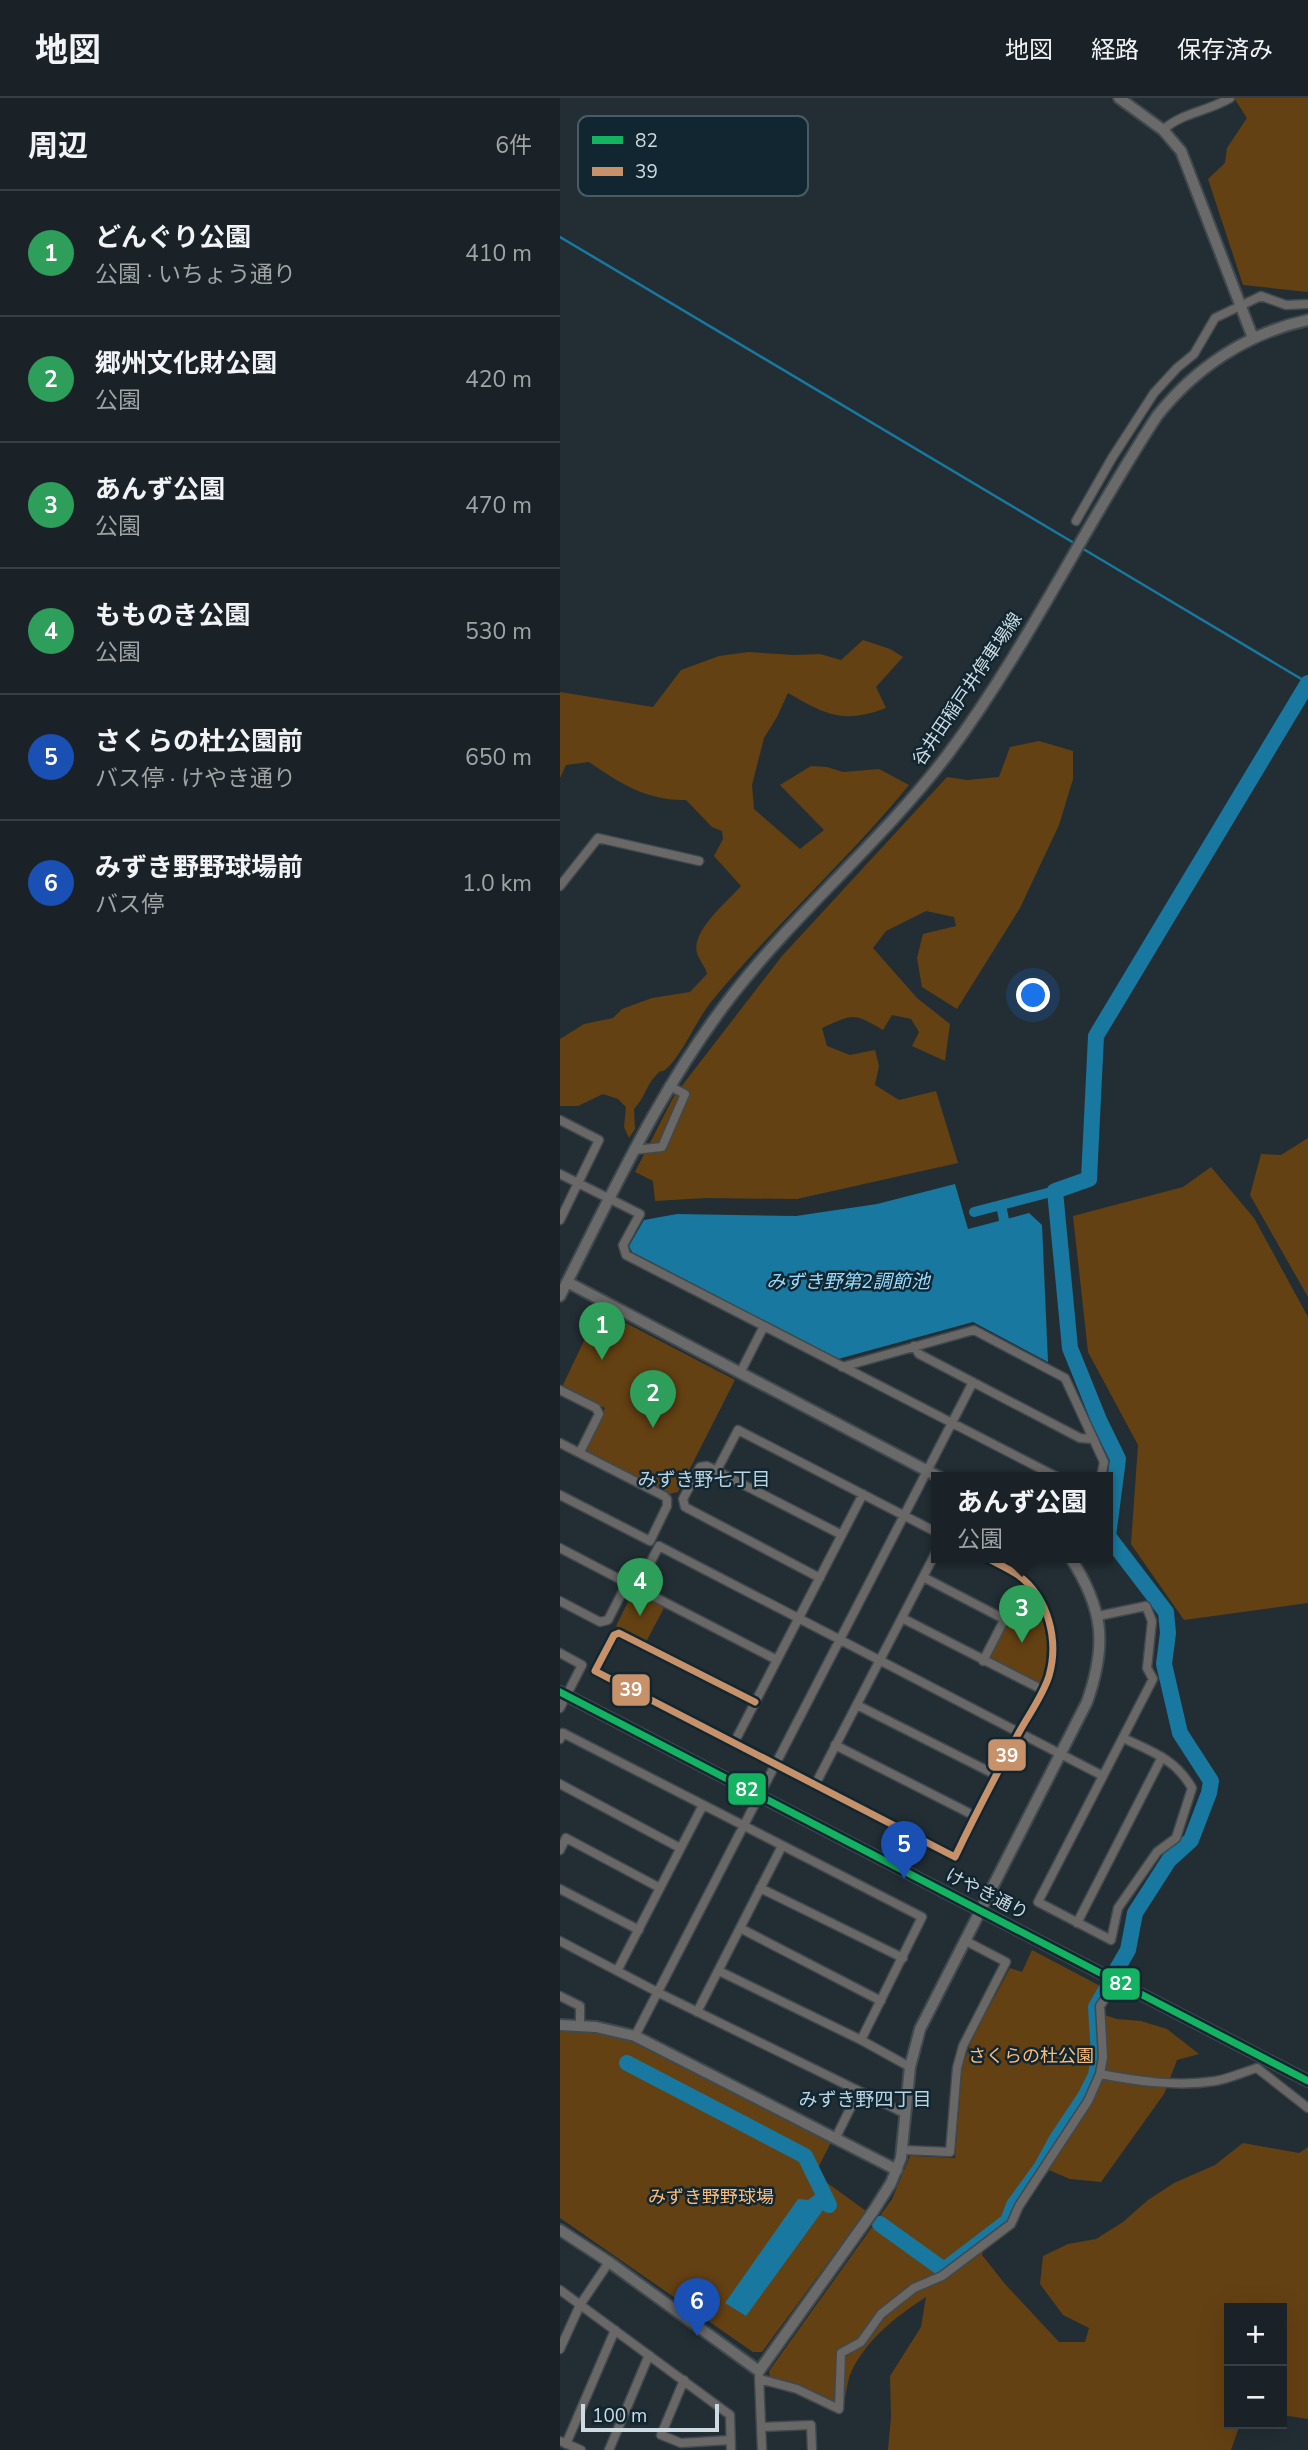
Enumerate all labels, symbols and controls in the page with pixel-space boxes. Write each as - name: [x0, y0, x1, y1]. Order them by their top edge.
- text: 地図: [35, 28, 101, 73]
- text: 地図: [1005, 34, 1053, 66]
- text: 経路: [1091, 34, 1139, 66]
- text: 保存済み: [1177, 34, 1273, 66]
- legend: [578, 116, 808, 196]
- text: 周辺: [28, 126, 88, 167]
- text: 82: [635, 128, 658, 154]
- text: 6件: [495, 130, 532, 161]
- text: 39: [635, 159, 658, 185]
- text: どんぐり公園: [95, 220, 251, 255]
- text: 1: [44, 238, 58, 269]
- text: 410 m: [465, 238, 532, 269]
- text: 公園 · いちょう通り: [95, 259, 296, 290]
- text: 郷州文化財公園: [95, 346, 277, 381]
- text: 2: [44, 364, 58, 395]
- text: 420 m: [465, 364, 532, 395]
- text: 公園: [95, 385, 141, 416]
- text: あんず公園: [95, 472, 225, 507]
- text: 3: [44, 490, 58, 521]
- text: 470 m: [465, 490, 532, 521]
- text: 公園: [95, 511, 141, 542]
- text: もものき公園: [95, 598, 250, 633]
- street label: 谷井田稲戸井停車場線: [907, 608, 1027, 770]
- text: 4: [44, 616, 58, 647]
- text: 530 m: [465, 616, 532, 647]
- text: 公園: [95, 637, 141, 668]
- text: さくらの杜公園前: [95, 724, 303, 759]
- text: 5: [44, 742, 58, 773]
- text: 650 m: [465, 742, 532, 773]
- text: バス停 · けやき通り: [95, 763, 296, 794]
- text: みずき野野球場前: [95, 850, 303, 885]
- text: 6: [44, 868, 58, 899]
- text: 1.0 km: [462, 868, 532, 899]
- text: バス停: [95, 889, 164, 920]
- your location: [1016, 978, 1050, 1012]
- water label: みずき野第2調節池: [766, 1269, 932, 1295]
- pin: 1: [579, 1302, 625, 1360]
- pin: 2: [630, 1370, 676, 1428]
- district label: みずき野七丁目: [637, 1467, 771, 1493]
- popup: [931, 1472, 1113, 1563]
- text: あんず公園: [957, 1485, 1087, 1520]
- text: 公園: [957, 1524, 1003, 1555]
- pin: 4: [617, 1558, 663, 1616]
- pin: 3: [999, 1585, 1045, 1643]
- line badge: 39: [611, 1673, 651, 1707]
- text: 39: [620, 1677, 642, 1703]
- line badge: 39: [987, 1738, 1027, 1772]
- text: 39: [996, 1743, 1018, 1769]
- line badge: 82: [727, 1772, 767, 1806]
- text: 82: [736, 1777, 758, 1803]
- pin: 5: [881, 1821, 927, 1879]
- street label: けやき通り: [941, 1863, 1033, 1925]
- line badge: 82: [1101, 1967, 1141, 2001]
- text: 82: [1110, 1971, 1132, 1997]
- park label: さくらの杜公園: [968, 2044, 1094, 2068]
- district label: みずき野四丁目: [798, 2087, 932, 2113]
- park label: みずき野野球場: [648, 2185, 774, 2209]
- pin: 6: [674, 2278, 720, 2336]
- map controls: [1224, 2303, 1287, 2429]
- button: +: [1224, 2303, 1287, 2366]
- button: −: [1224, 2366, 1287, 2429]
- scale bar: [581, 2401, 719, 2433]
- text: 100 m: [592, 2403, 647, 2429]

